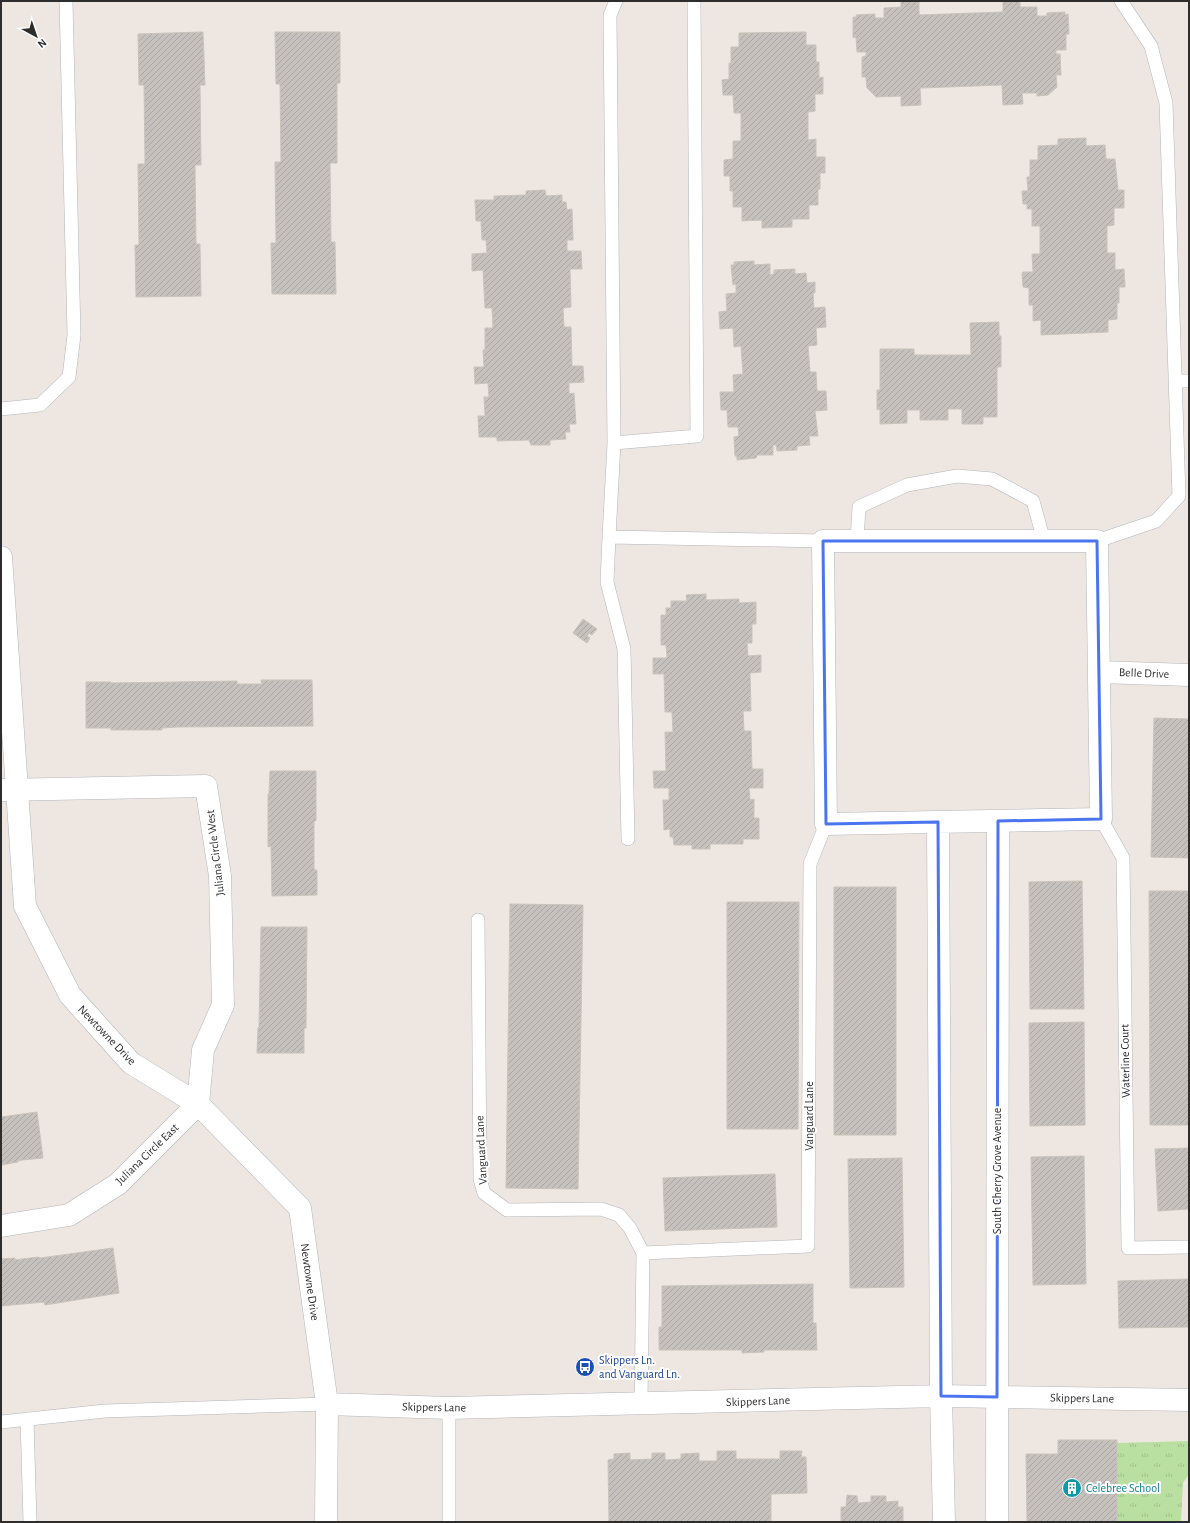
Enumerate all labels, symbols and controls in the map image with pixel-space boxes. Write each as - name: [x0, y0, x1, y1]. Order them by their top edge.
- north arrow: [16, 16, 56, 56]
- text: N: [36, 37, 49, 50]
- street label: Belle Drive: [1119, 666, 1169, 680]
- street label: Juliana Circle West: [204, 809, 226, 897]
- street label: Newtowne Drive: [76, 1003, 138, 1067]
- street label: Waterline Court: [1118, 1024, 1132, 1098]
- street label: Vanguard Lane: [803, 1081, 815, 1151]
- street label: South Cherry Grove Avenue: [991, 1108, 1004, 1234]
- street label: Vanguard Lane: [473, 1115, 489, 1185]
- street label: Juliana Circle East: [113, 1121, 181, 1187]
- street label: Newtowne Drive: [299, 1243, 321, 1321]
- place label: Skippers Ln. and Vanguard Ln.: [599, 1354, 680, 1380]
- bus stop icon: Skippers Ln. and Vanguard Ln.: [574, 1356, 596, 1378]
- street label: Skippers Lane: [1050, 1391, 1114, 1405]
- street label: Skippers Lane: [726, 1394, 790, 1408]
- street label: Skippers Lane: [402, 1400, 466, 1414]
- building icon: Celebree School: [1061, 1477, 1083, 1499]
- place label: Celebree School: [1086, 1482, 1160, 1494]

